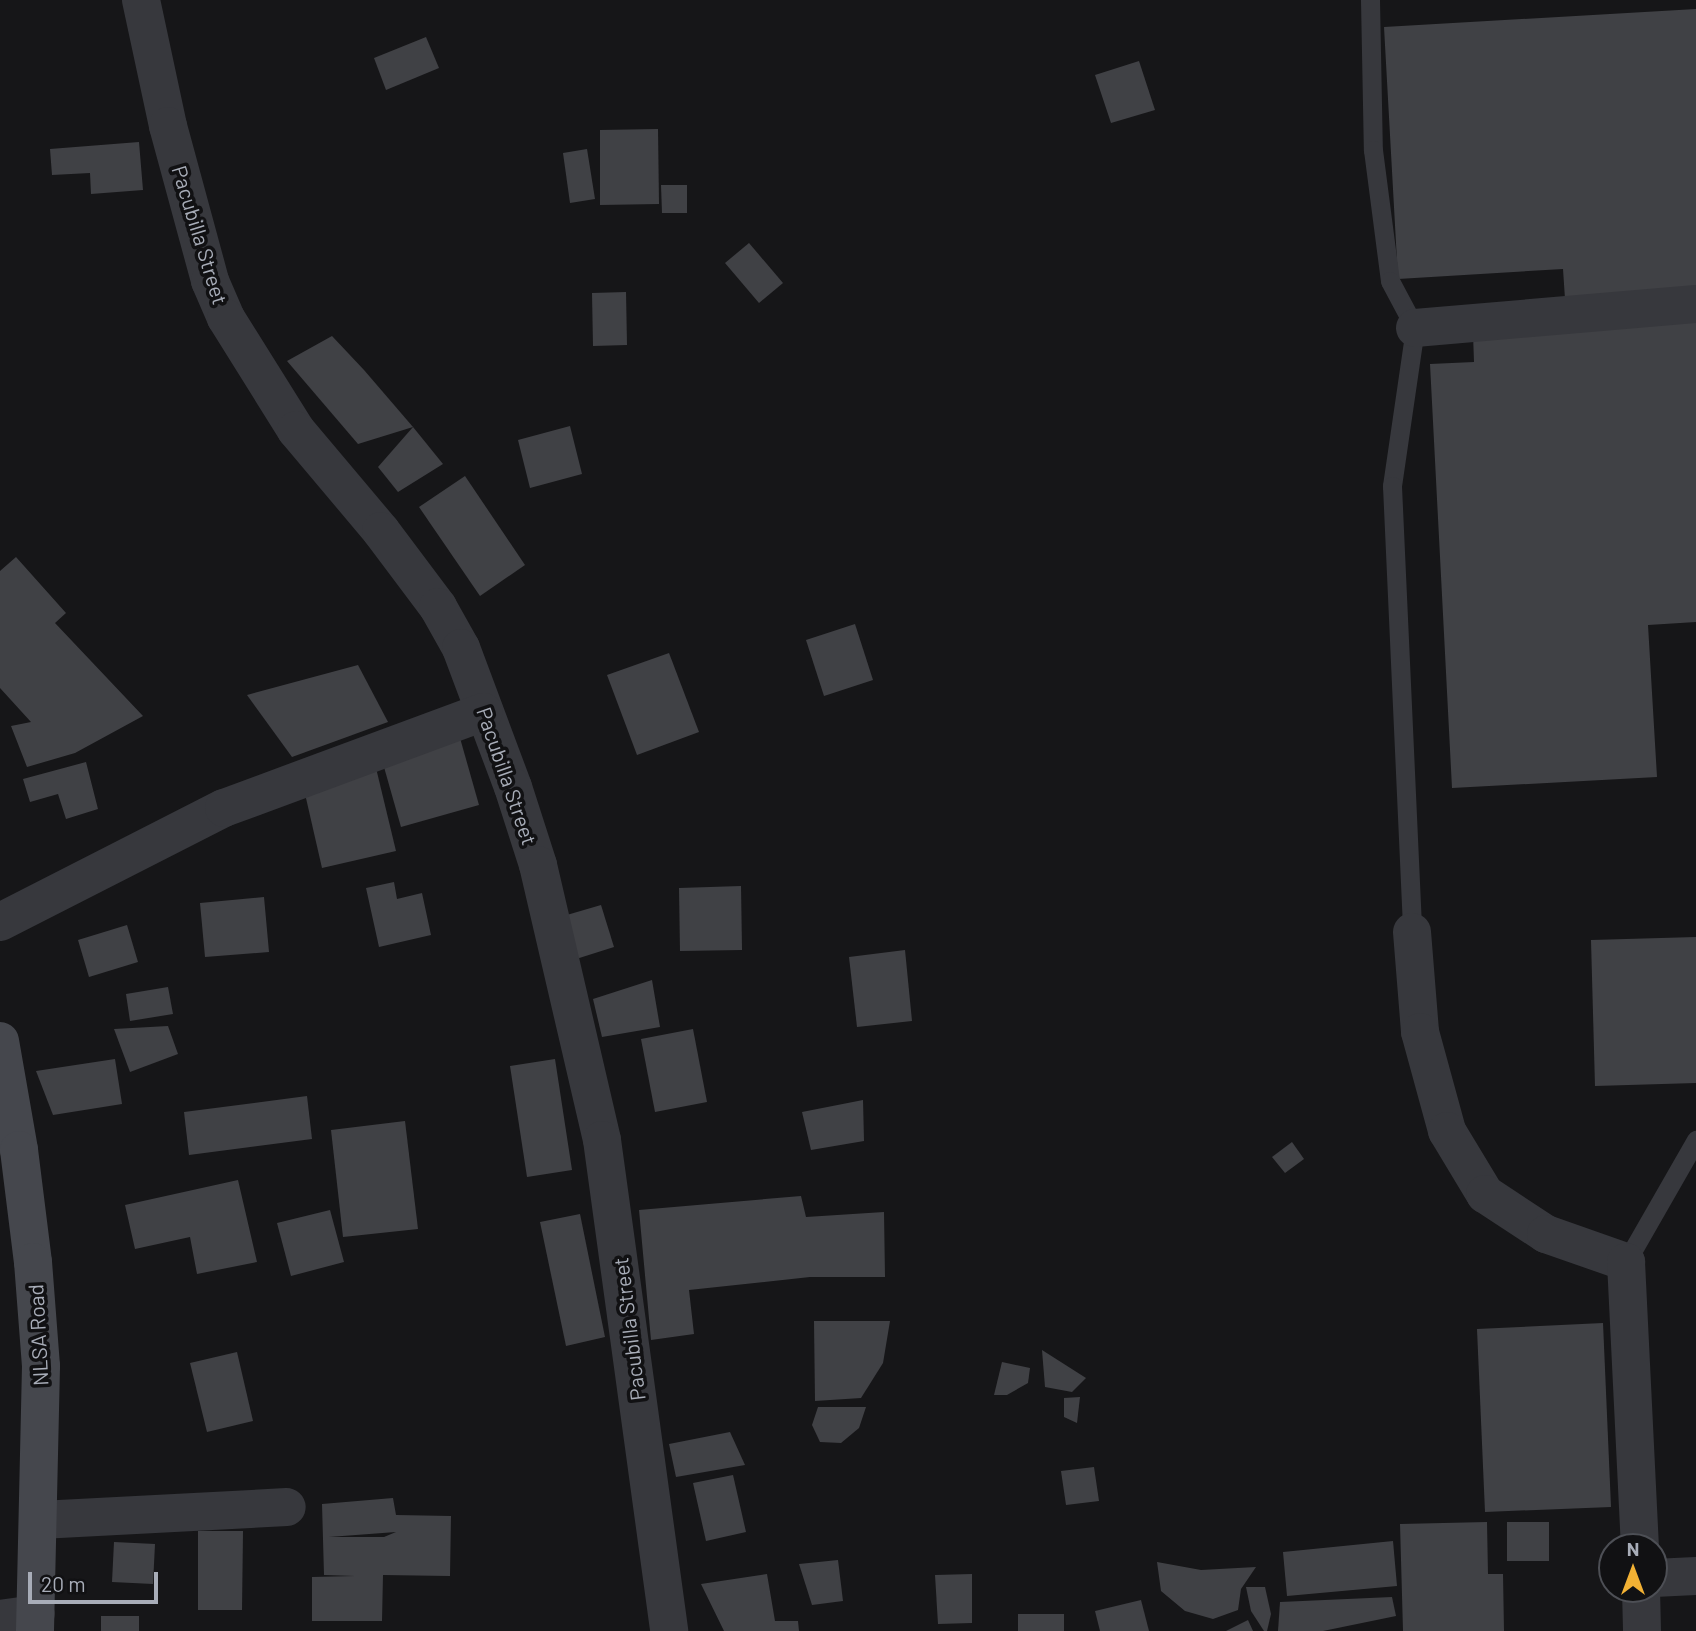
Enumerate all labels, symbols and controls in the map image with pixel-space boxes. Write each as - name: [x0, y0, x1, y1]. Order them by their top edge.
- street label: Pacubilla Street: [167, 162, 233, 308]
- street label: Pacubilla Street: [472, 704, 542, 848]
- street label: Pacubilla Street: [608, 1256, 650, 1402]
- street label: NLSA Road: [23, 1284, 53, 1386]
- north arrow: [1598, 1533, 1668, 1603]
- text: N: [1627, 1537, 1639, 1560]
- scale bar: [32, 1558, 161, 1602]
- text: 20 m: [41, 1571, 86, 1596]

